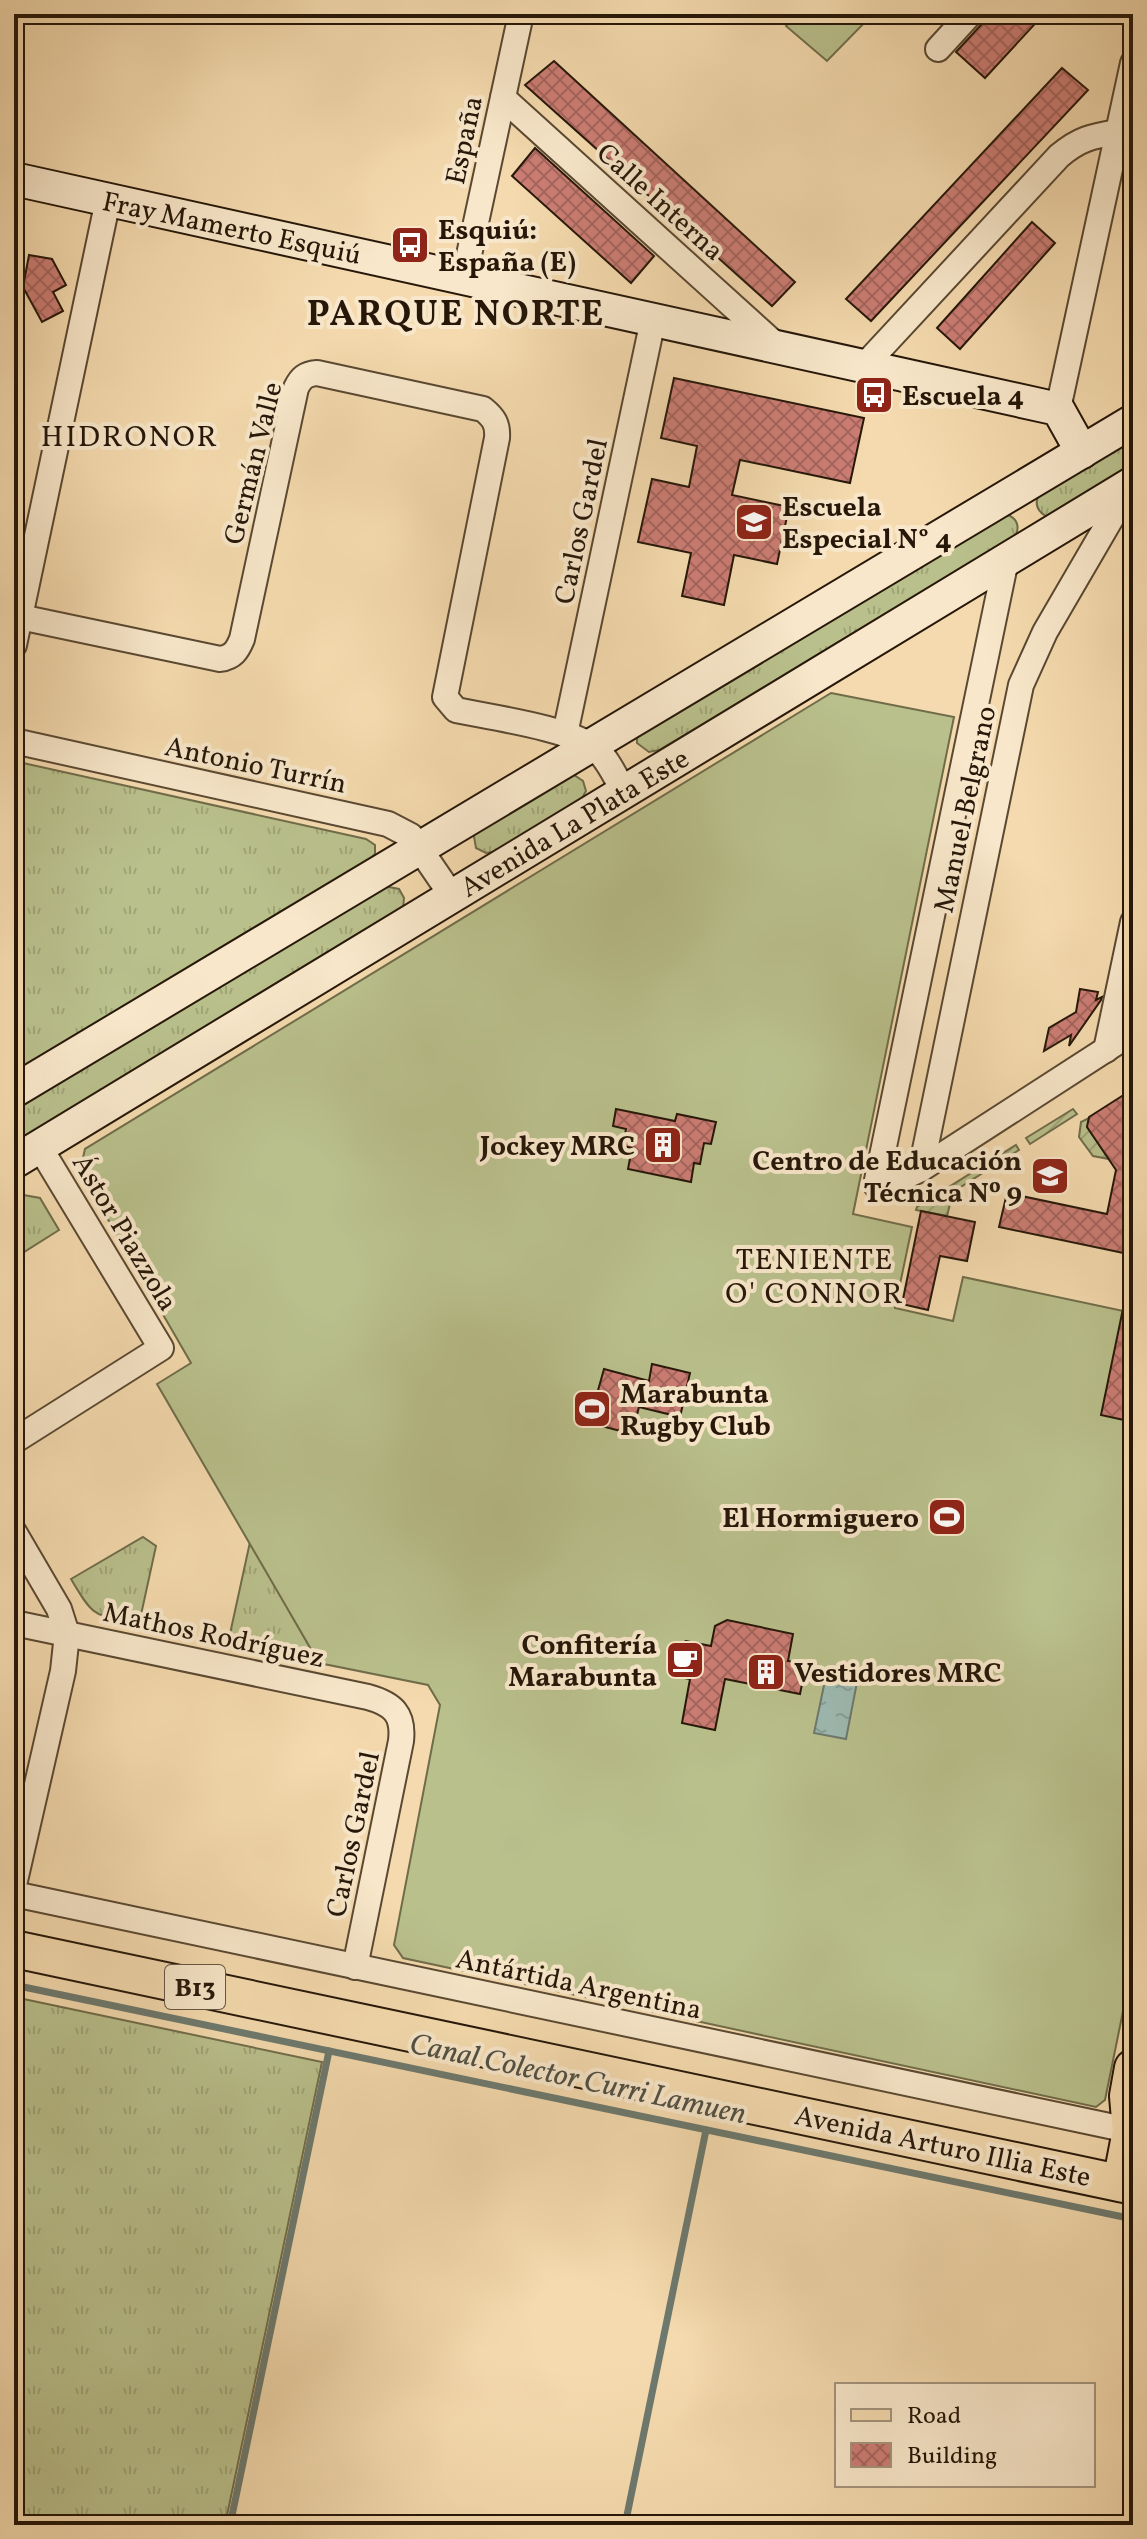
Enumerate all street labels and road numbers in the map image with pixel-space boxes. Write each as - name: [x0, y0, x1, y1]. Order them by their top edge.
- street label: España: [437, 93, 494, 188]
- street label: Calle Interna: [587, 135, 732, 271]
- street label: Fray Mamerto Esquiú: [99, 183, 364, 276]
- street label: Germán Valle: [215, 378, 293, 549]
- street label: Carlos Gardel: [546, 435, 619, 608]
- street label: Manuel Belgrano: [925, 703, 1007, 917]
- street label: Antonio Turrín: [161, 728, 350, 805]
- street label: Avenida La Plata Este: [454, 740, 697, 908]
- street label: Ástor Piazzola: [62, 1147, 186, 1319]
- street label: Mathos Rodríguez: [99, 1594, 328, 1679]
- street label: Carlos Gardel: [318, 1748, 391, 1921]
- street label: Antártida Argentina: [452, 1940, 705, 2031]
- road number: B13: [165, 1965, 225, 2009]
- street label: Avenida Arturo Illia Este: [791, 2097, 1094, 2198]

